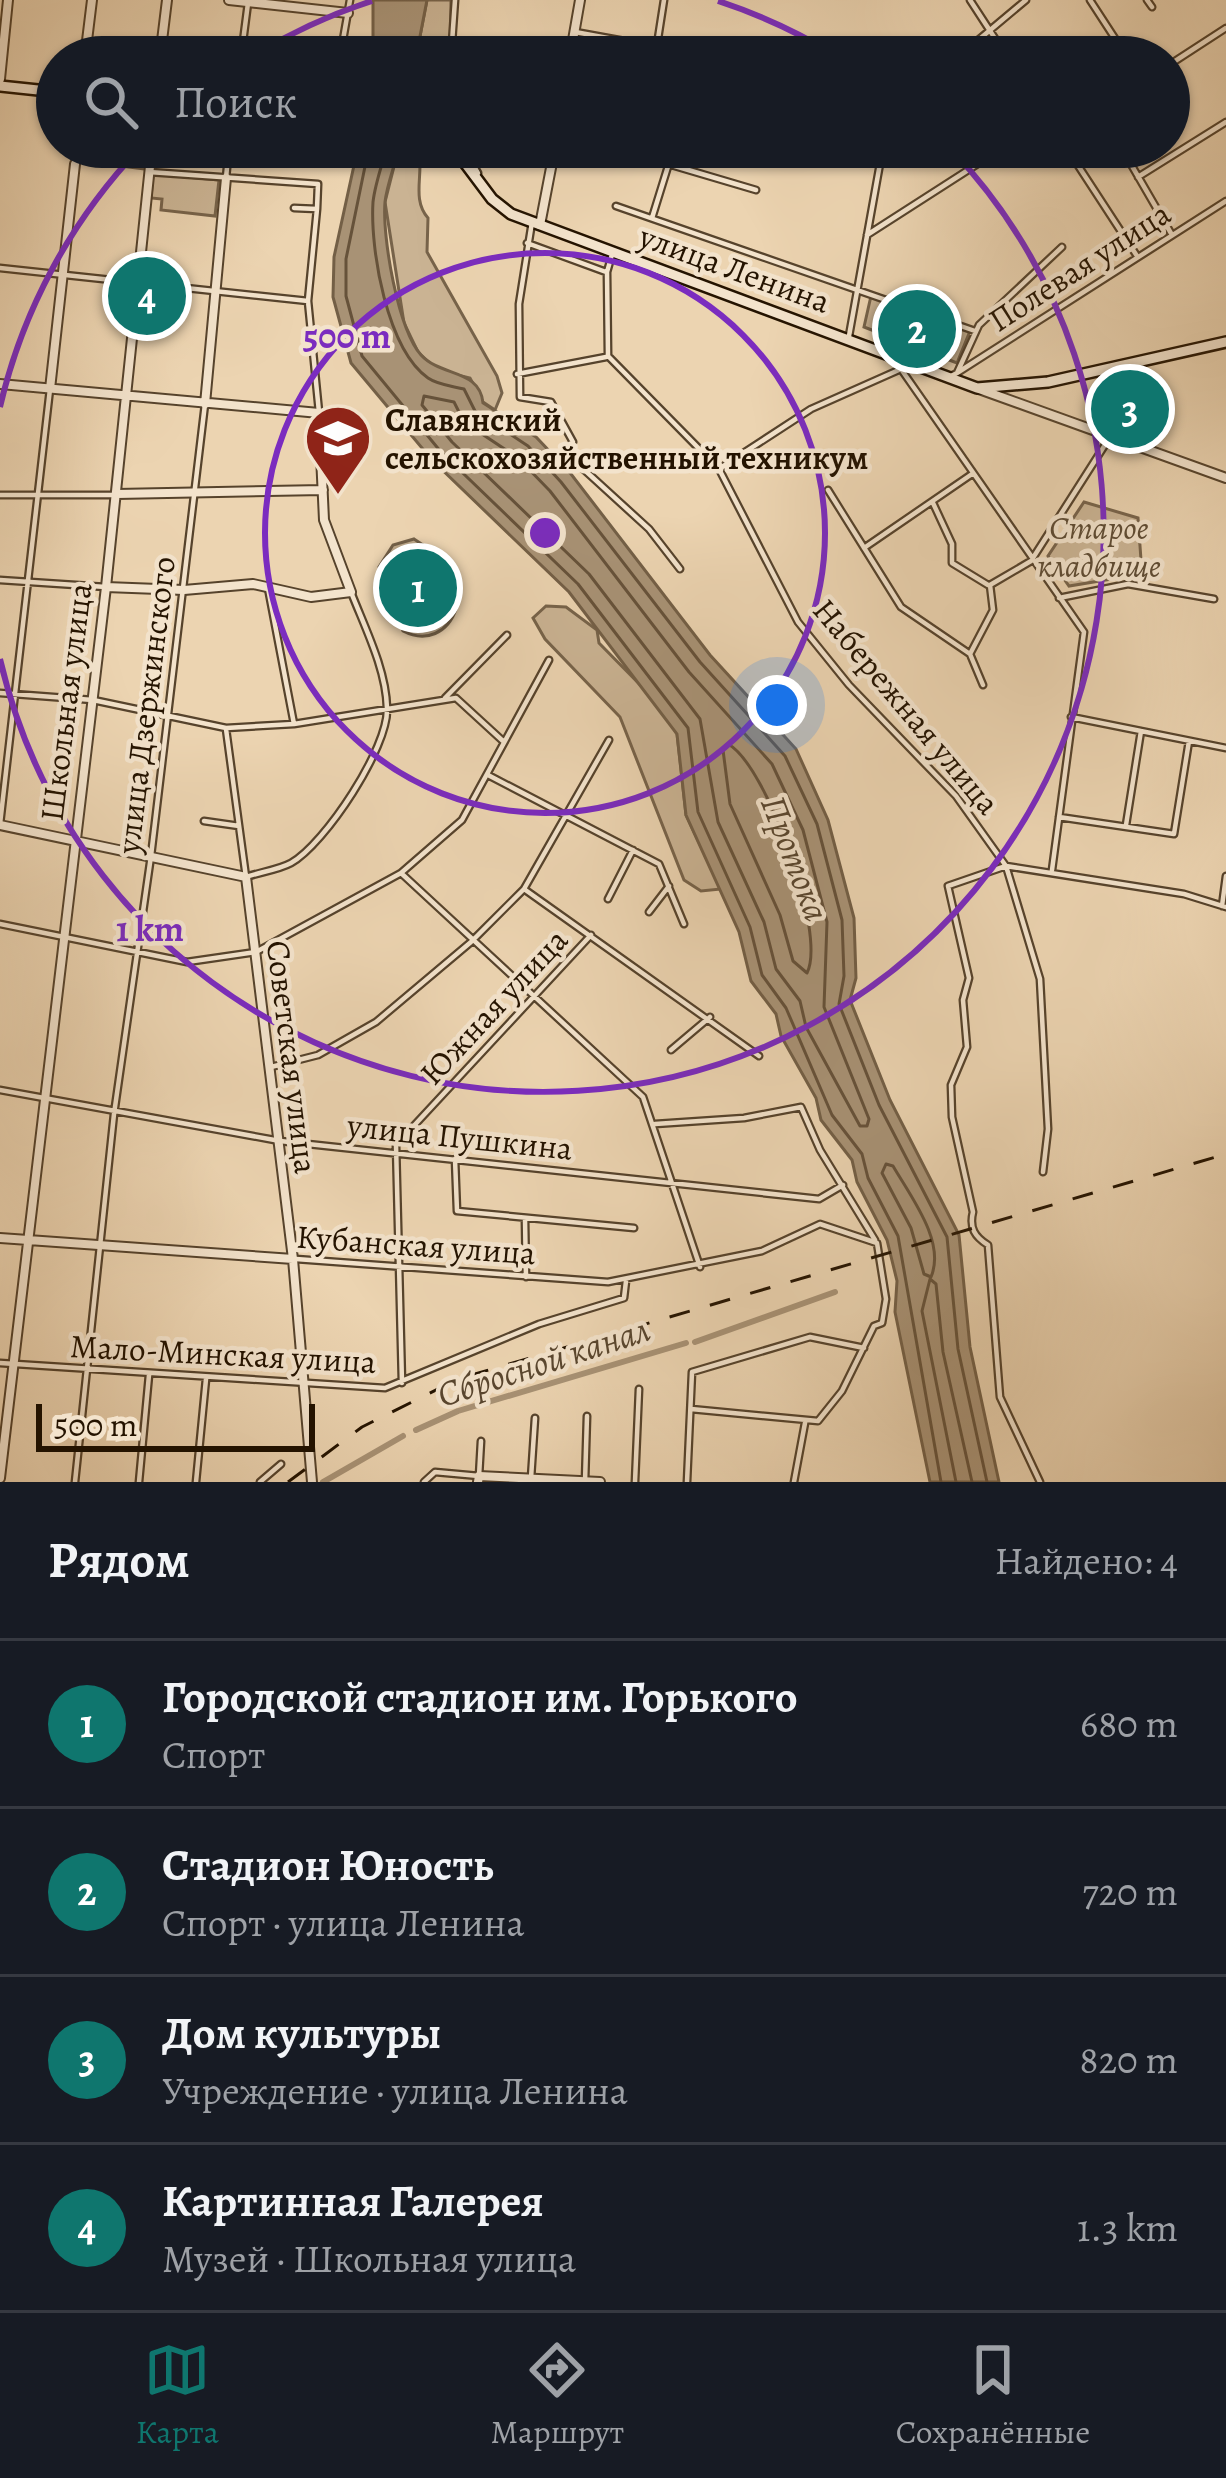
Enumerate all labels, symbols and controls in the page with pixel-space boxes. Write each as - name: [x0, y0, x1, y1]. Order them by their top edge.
- search box: [36, 36, 1190, 168]
- icon: search: [78, 69, 144, 135]
- text: Поиск: [174, 71, 297, 133]
- street label: Полевая улица: [980, 190, 1180, 342]
- street label: улица Ленина: [632, 213, 837, 324]
- pin: 4: [108, 251, 186, 341]
- pin: 2: [878, 284, 956, 374]
- text: 500 m: [303, 311, 391, 360]
- pin: 3: [1091, 364, 1169, 454]
- place label: Славянский сельскохозяйственный техникум: [385, 397, 868, 480]
- school or university icon: Славянский сельскохозяйственный техникум: [303, 403, 373, 497]
- park label: Старое кладбище: [1037, 505, 1161, 588]
- centre of rings: [524, 512, 566, 554]
- pin: 1: [379, 543, 457, 633]
- street label: улица Дзержинского: [105, 554, 186, 857]
- street label: Школьная улица: [29, 579, 103, 824]
- street label: Набережная улица: [803, 589, 1011, 825]
- your location: [747, 675, 807, 735]
- water label: Протока: [749, 788, 842, 928]
- text: 1 km: [116, 904, 184, 953]
- street label: Южная улица: [409, 918, 578, 1094]
- street label: Советская улица: [256, 938, 329, 1177]
- street label: улица Пушкина: [344, 1102, 575, 1171]
- street label: Кубанская улица: [295, 1214, 538, 1275]
- water label: Сбросной канал: [431, 1304, 655, 1419]
- street label: Мало-Минская улица: [69, 1323, 378, 1384]
- scale bar: [36, 1398, 315, 1451]
- text: 500 m: [54, 1402, 137, 1447]
- text: Рядом: [48, 1525, 190, 1595]
- text: Найдено: 4: [995, 1534, 1178, 1587]
- text: Городской cтадион им. Горького: [162, 1666, 797, 1728]
- text: 1: [80, 1697, 94, 1750]
- text: 680 m: [1080, 1697, 1178, 1750]
- text: Спорт: [162, 1728, 265, 1781]
- text: Стадион Юность: [162, 1834, 494, 1896]
- text: 2: [78, 1865, 96, 1918]
- text: 720 m: [1082, 1865, 1178, 1918]
- text: Спорт · улица Ленина: [162, 1896, 524, 1949]
- text: Дом культуры: [162, 2002, 441, 2064]
- text: 3: [79, 2033, 95, 2086]
- text: 820 m: [1080, 2033, 1178, 2086]
- text: Учреждение · улица Ленина: [162, 2064, 628, 2117]
- text: Картинная Галерея: [162, 2170, 544, 2232]
- text: 4: [78, 2201, 96, 2254]
- text: 1.3 km: [1077, 2201, 1178, 2254]
- text: Музей · Школьная улица: [162, 2232, 576, 2285]
- tab: Карта: [136, 2337, 219, 2454]
- tab: Маршрут: [490, 2337, 624, 2454]
- tab: Сохранённые: [896, 2337, 1090, 2454]

